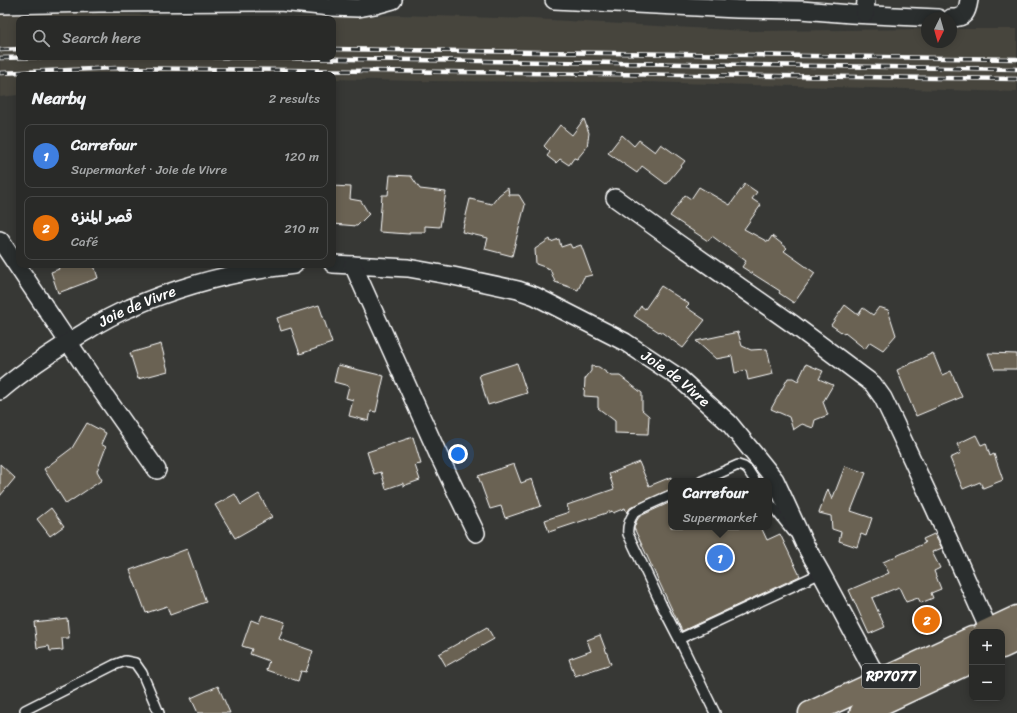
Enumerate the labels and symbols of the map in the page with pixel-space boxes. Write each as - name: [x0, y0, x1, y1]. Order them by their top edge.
- north arrow: [921, 12, 957, 48]
- street label: Joie de Vivre: [92, 278, 179, 335]
- street label: Joie de Vivre: [635, 342, 716, 414]
- your location: [448, 444, 468, 464]
- pin: 1: [707, 543, 733, 573]
- pin: 2: [914, 605, 940, 635]
- road number: RP7077: [862, 664, 920, 688]

